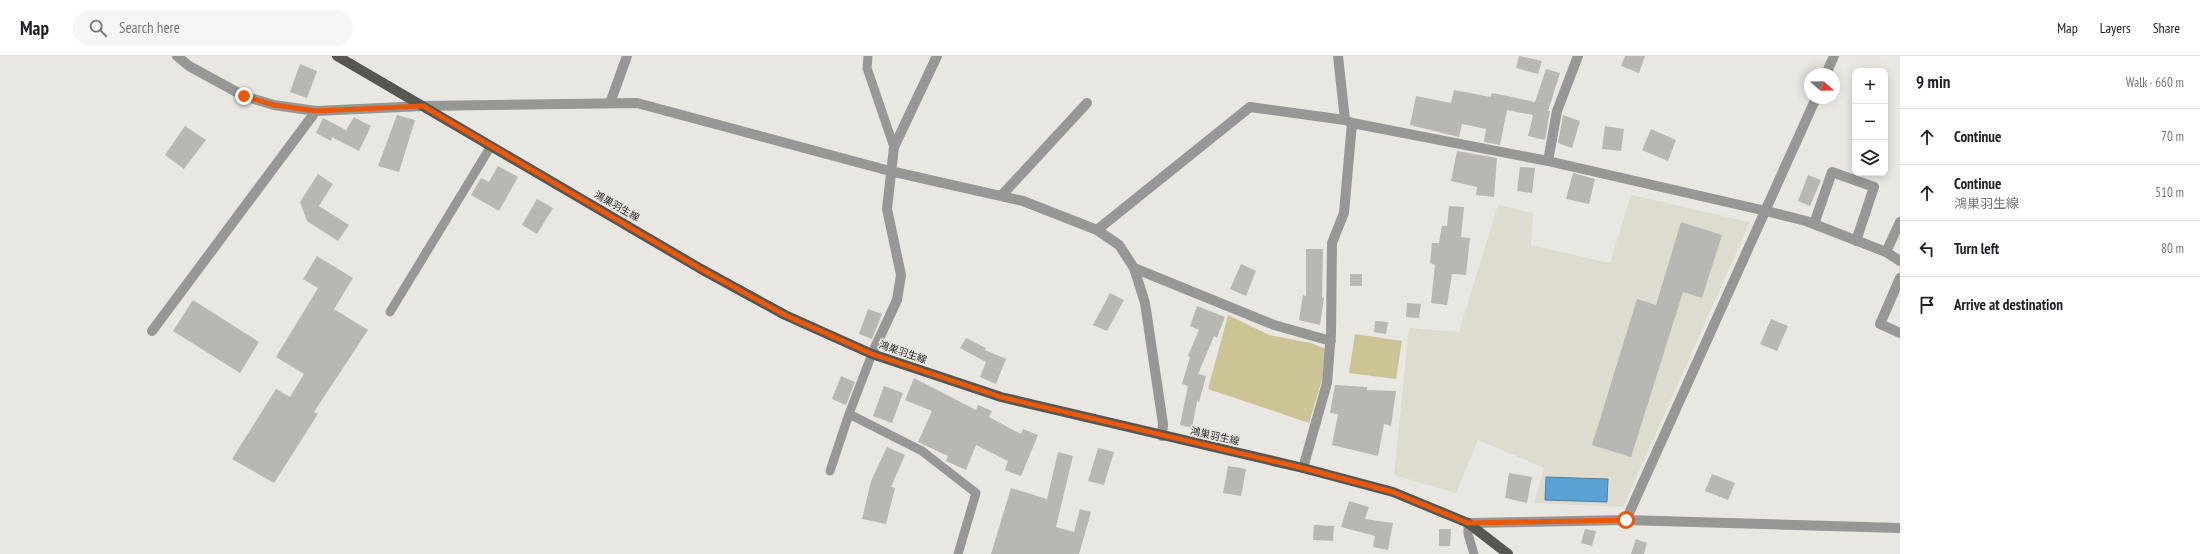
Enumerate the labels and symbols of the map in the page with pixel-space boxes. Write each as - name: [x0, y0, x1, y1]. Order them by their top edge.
- north arrow: [1804, 68, 1840, 104]
- route end: [235, 87, 253, 105]
- street label: 鴻巣羽生線: [592, 188, 642, 224]
- street label: 鴻巣羽生線: [877, 338, 929, 366]
- street label: 鴻巣羽生線: [1189, 424, 1241, 448]
- route start: [1617, 511, 1635, 529]

